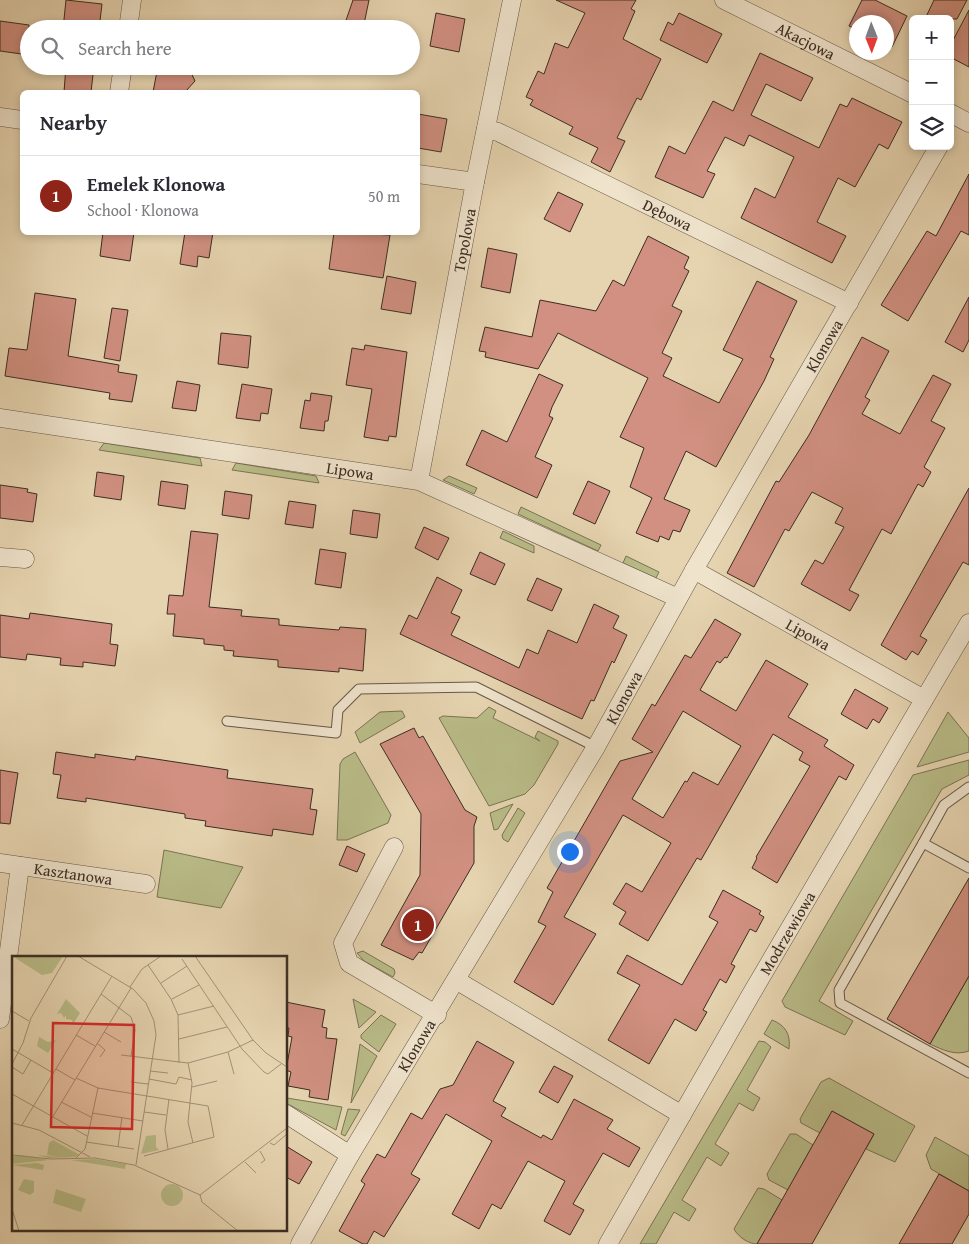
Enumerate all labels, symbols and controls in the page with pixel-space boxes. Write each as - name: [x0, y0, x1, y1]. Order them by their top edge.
- north arrow: [849, 15, 894, 60]
- map controls: [909, 15, 954, 150]
- button: +: [909, 15, 954, 60]
- street label: Akacjowa: [772, 16, 840, 66]
- search box: [20, 20, 420, 75]
- icon: search: [38, 34, 66, 62]
- text: Search here: [78, 34, 172, 62]
- button: −: [909, 60, 954, 105]
- button: layers: [909, 105, 954, 150]
- text: Nearby: [40, 107, 107, 138]
- text: Emelek Klonowa: [87, 170, 225, 198]
- text: 1: [52, 184, 60, 208]
- text: 50 m: [368, 184, 400, 208]
- street label: Dębowa: [639, 192, 697, 237]
- text: School · Klonowa: [87, 198, 199, 222]
- street label: Topolowa: [446, 206, 482, 274]
- street label: Klonowa: [799, 314, 849, 377]
- street label: Lipowa: [325, 455, 376, 486]
- street label: Lipowa: [782, 612, 835, 656]
- street label: Klonowa: [599, 666, 648, 729]
- your location: [557, 839, 583, 865]
- street label: Kasztanowa: [32, 856, 115, 891]
- street label: Modrzewiowa: [753, 886, 821, 979]
- pin: 1: [402, 906, 434, 944]
- inset map: [12, 956, 288, 1232]
- street label: Klonowa: [391, 1014, 441, 1076]

